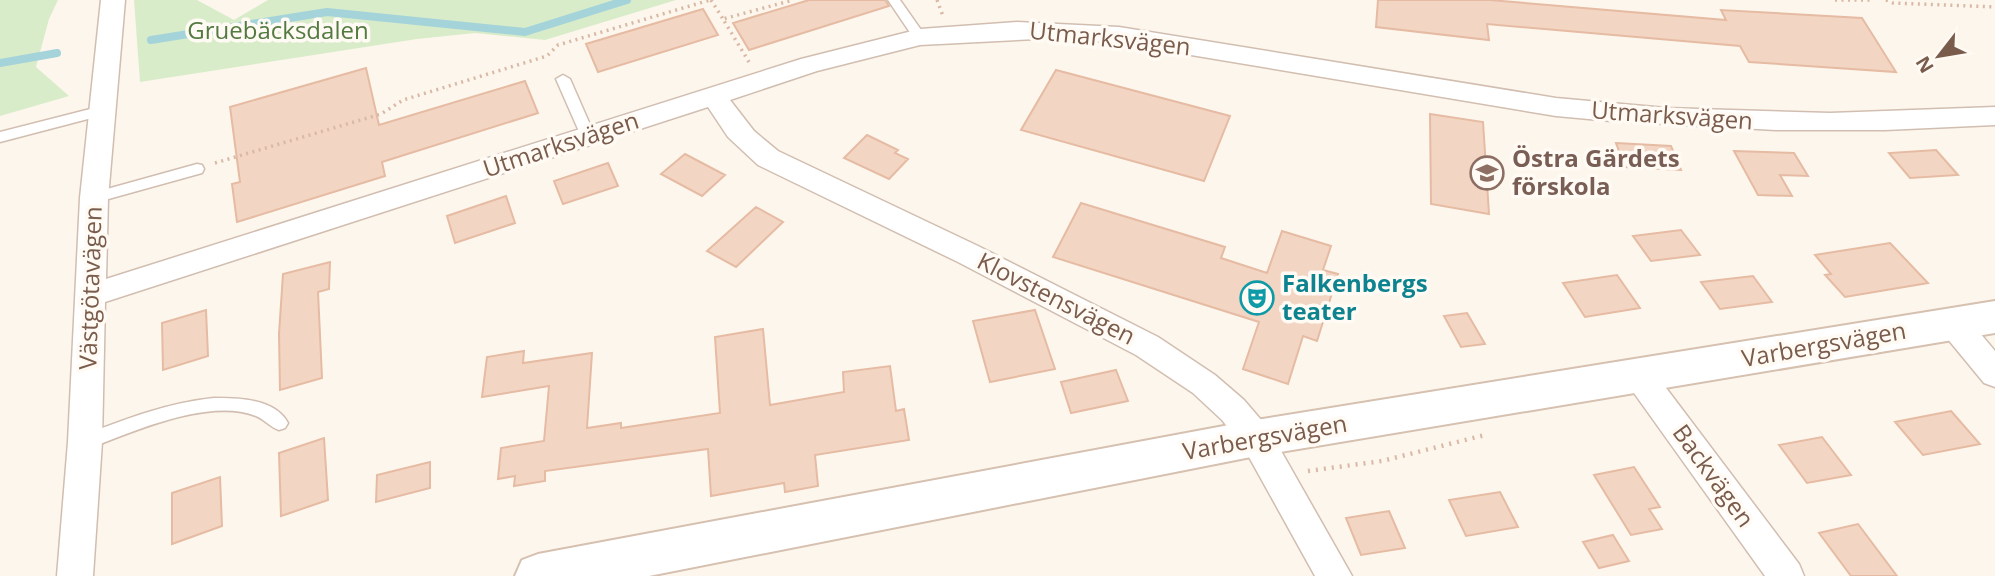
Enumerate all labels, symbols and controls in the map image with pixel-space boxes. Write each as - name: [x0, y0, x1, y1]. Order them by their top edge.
- park label: Gruebäcksdalen: [187, 13, 369, 46]
- street label: Utmarksvägen: [1028, 13, 1192, 62]
- north arrow: [1904, 21, 1974, 91]
- text: N: [1909, 51, 1940, 78]
- street label: Utmarksvägen: [1590, 92, 1754, 137]
- street label: Utmarksvägen: [478, 103, 643, 184]
- place label: Östra Gärdets förskola: [1512, 141, 1680, 202]
- school or university icon: Östra Gärdets förskola: [1468, 154, 1506, 192]
- street label: Västgötavägen: [70, 206, 109, 370]
- street label: Klovstensvägen: [972, 244, 1141, 352]
- place label: Falkenbergs teater: [1282, 266, 1428, 327]
- theatre icon: Falkenbergs teater: [1238, 279, 1276, 317]
- street label: Varbergsvägen: [1739, 313, 1909, 374]
- street label: Varbergsvägen: [1180, 406, 1350, 467]
- street label: Backvägen: [1666, 417, 1763, 533]

